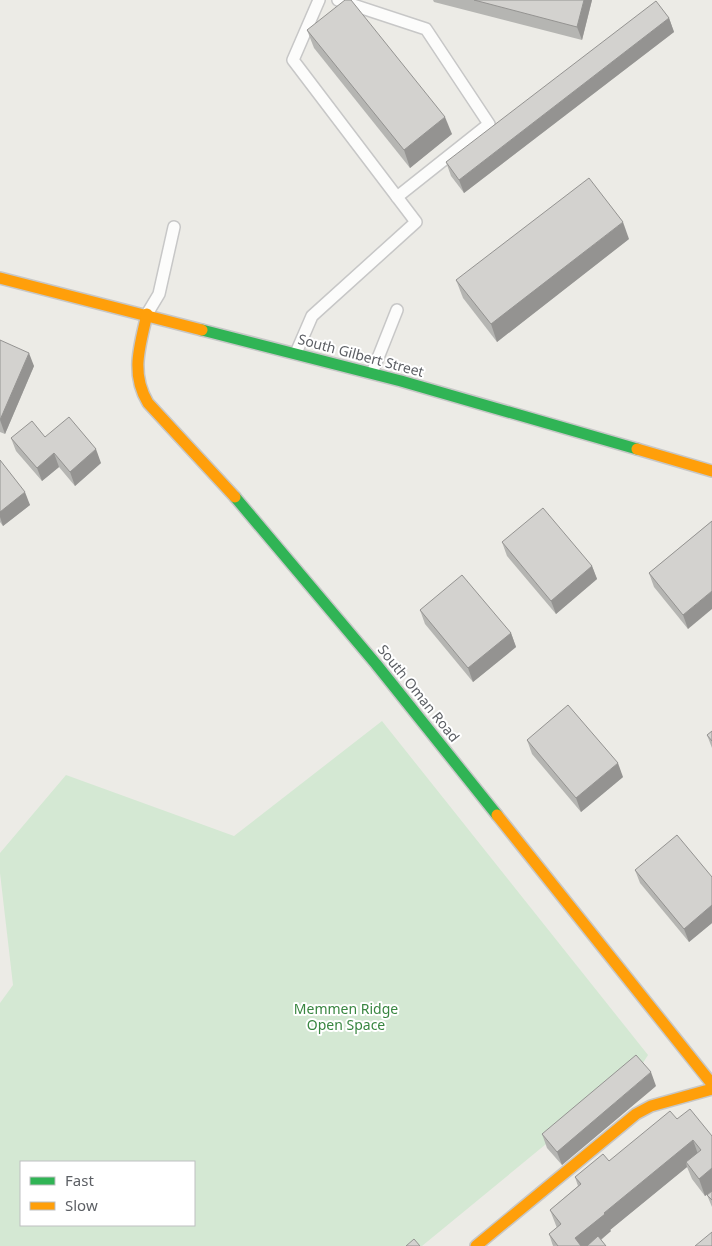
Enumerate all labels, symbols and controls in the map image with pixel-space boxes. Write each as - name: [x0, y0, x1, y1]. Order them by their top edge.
- street label: South Gilbert Street: [296, 329, 426, 381]
- street label: South Oman Road: [374, 640, 464, 746]
- park label: Memmen Ridge Open Space: [294, 999, 398, 1034]
- legend: [20, 1161, 195, 1226]
- text: Fast: [65, 1170, 94, 1190]
- text: Slow: [65, 1195, 98, 1215]

